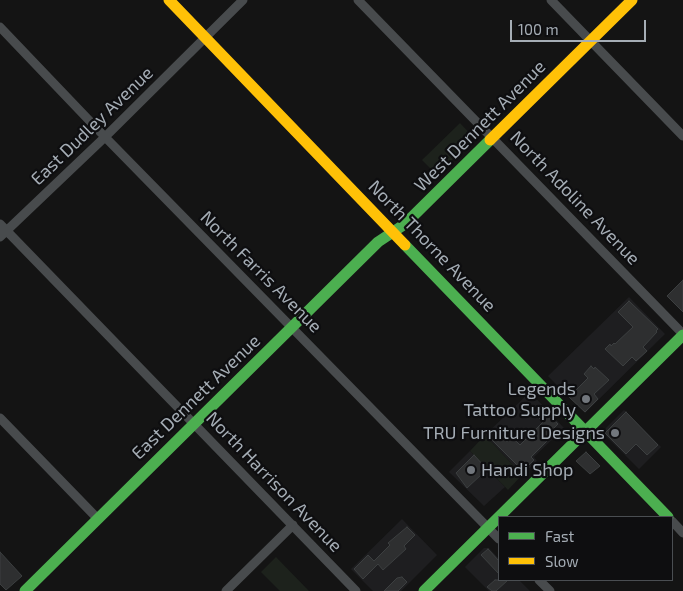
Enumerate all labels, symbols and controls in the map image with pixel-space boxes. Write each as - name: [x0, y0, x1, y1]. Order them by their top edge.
- scale bar: [513, 10, 649, 42]
- text: 100 m: [518, 20, 559, 38]
- street label: West Dennett Avenue: [410, 56, 550, 196]
- street label: East Dudley Avenue: [26, 62, 158, 190]
- street label: North Adoline Avenue: [506, 127, 644, 269]
- street label: North Thorne Avenue: [364, 176, 500, 316]
- street label: North Farris Avenue: [196, 207, 326, 337]
- street label: East Dennett Avenue: [127, 330, 265, 464]
- place label: Legends Tattoo Supply: [463, 378, 576, 420]
- marker: Legends Tattoo Supply: [580, 393, 592, 405]
- street label: North Harrison Avenue: [201, 407, 347, 557]
- place label: TRU Furniture Designs: [423, 422, 605, 444]
- marker: TRU Furniture Designs: [609, 427, 621, 439]
- place label: Handi Shop: [481, 459, 573, 481]
- marker: Handi Shop: [465, 464, 477, 476]
- legend: [498, 516, 673, 581]
- text: Fast: [545, 527, 574, 545]
- text: Slow: [545, 552, 579, 570]

